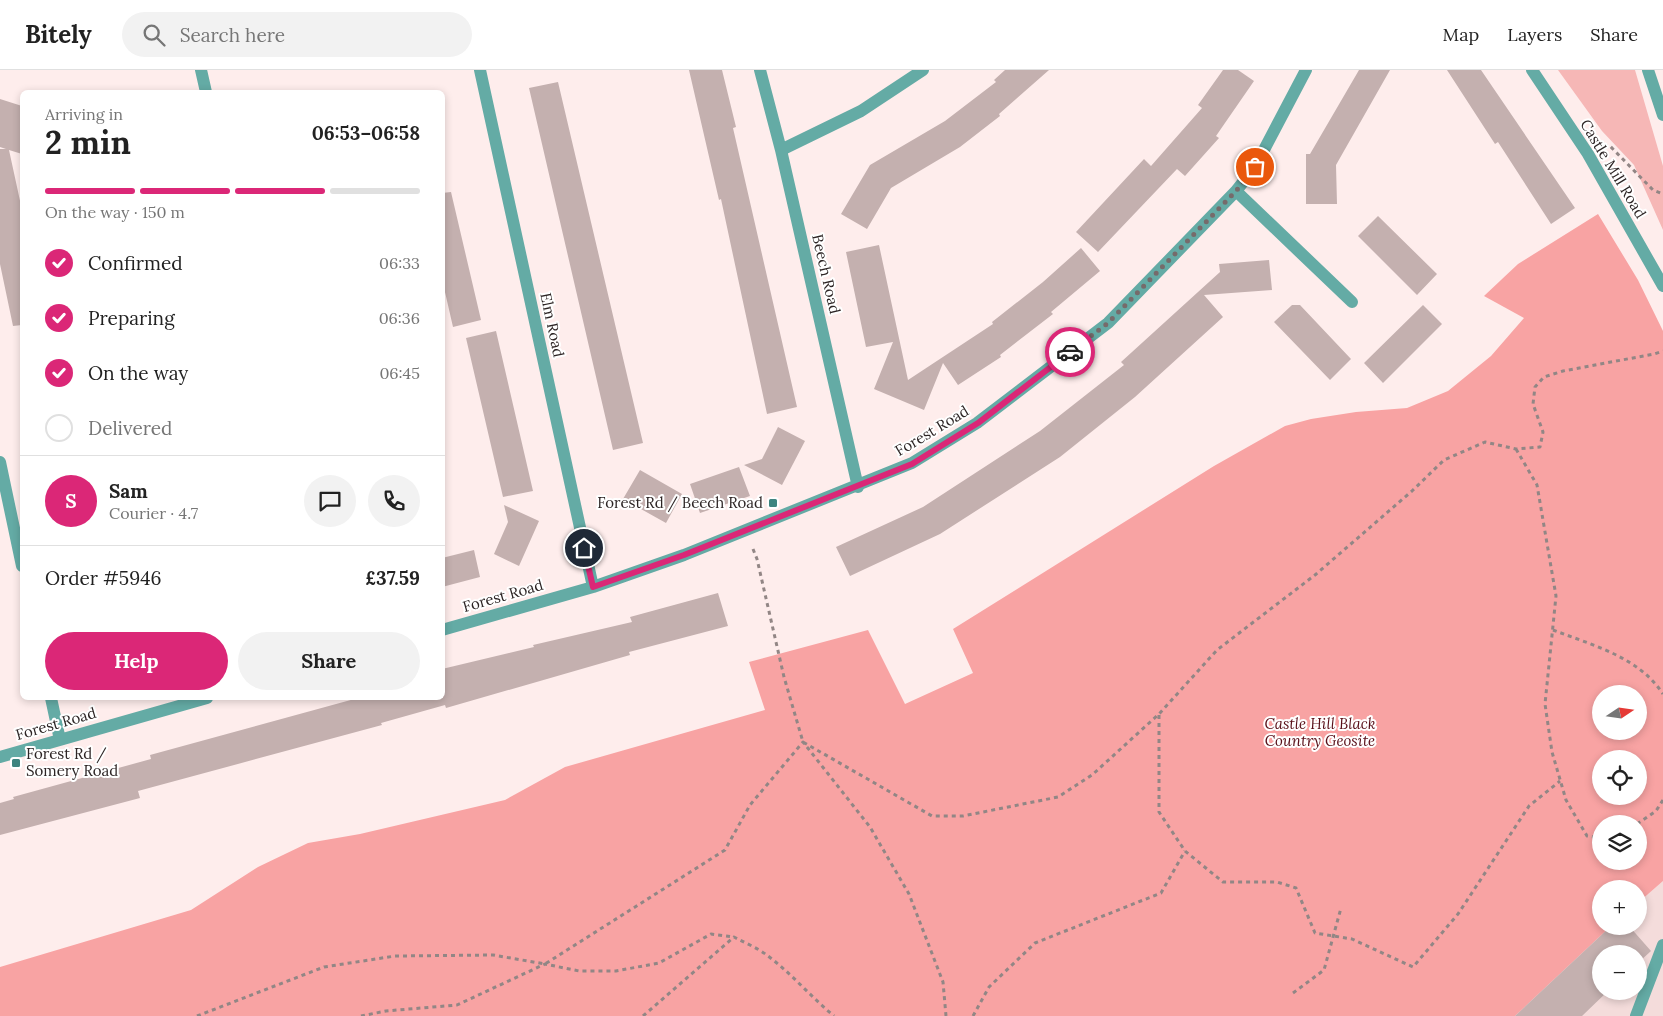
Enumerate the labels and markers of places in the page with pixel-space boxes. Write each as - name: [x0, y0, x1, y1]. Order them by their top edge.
- pin: [1234, 146, 1276, 188]
- place label: Forest Rd / Beech Road: [597, 493, 763, 513]
- marker: Forest Rd / Beech Road: [767, 497, 779, 509]
- pin: [563, 527, 605, 569]
- place label: Forest Rd / Somery Road: [26, 744, 118, 780]
- marker: Forest Rd / Somery Road: [10, 757, 22, 769]

